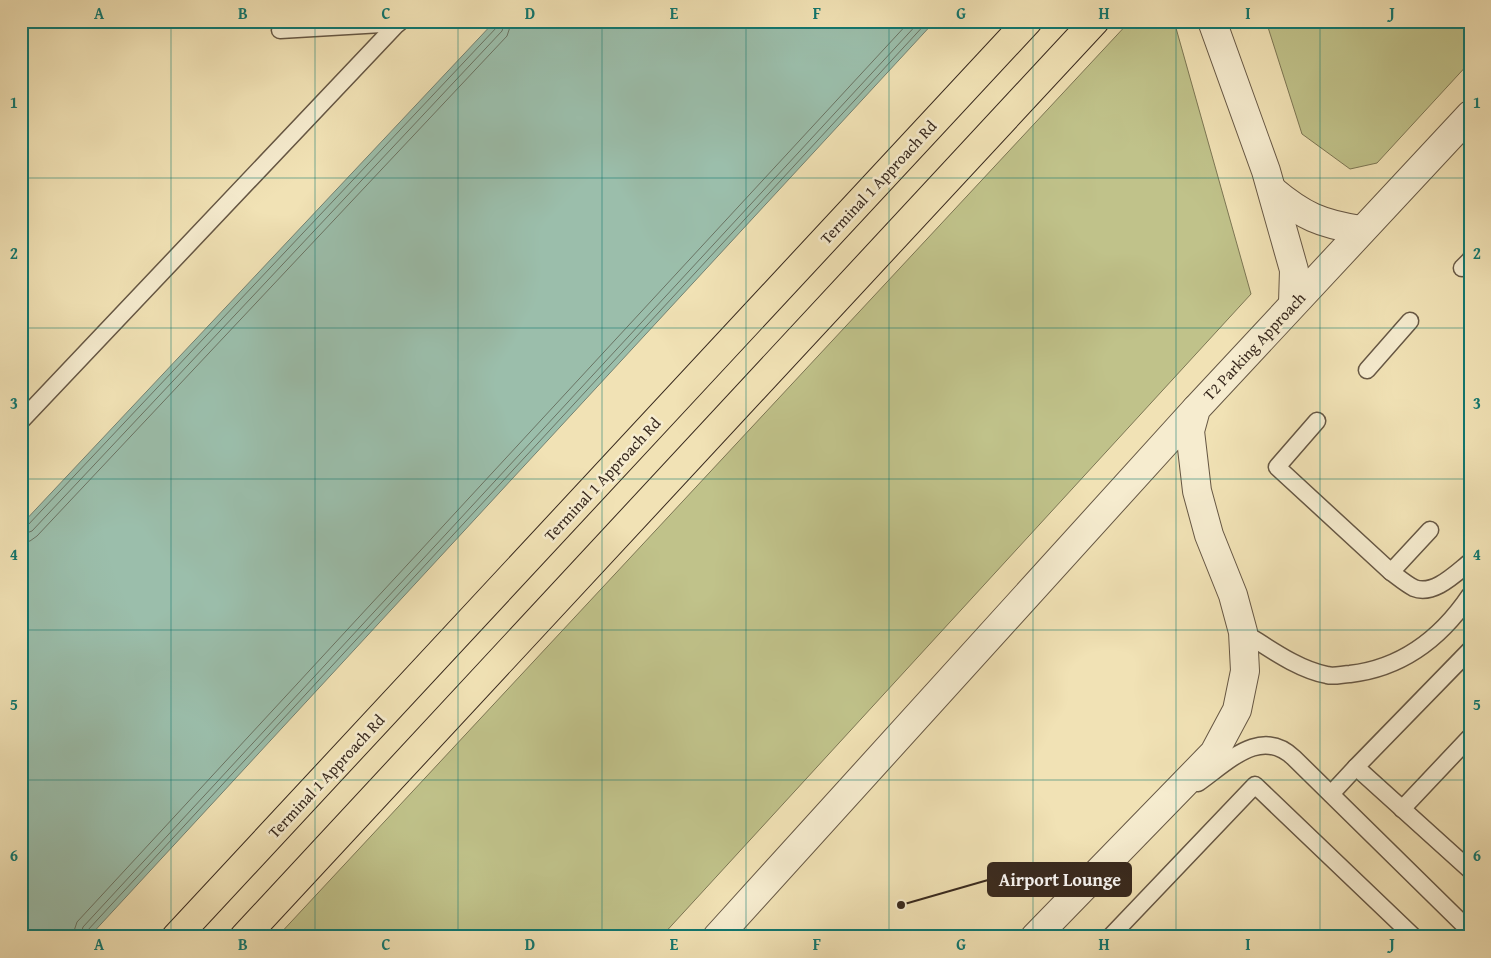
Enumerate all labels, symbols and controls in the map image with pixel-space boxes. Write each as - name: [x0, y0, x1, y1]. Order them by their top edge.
- text: A: [94, 1, 105, 25]
- text: B: [238, 1, 248, 25]
- text: C: [381, 1, 391, 25]
- text: D: [525, 1, 535, 25]
- text: E: [670, 1, 679, 25]
- text: F: [813, 1, 821, 25]
- text: G: [956, 1, 966, 25]
- text: H: [1098, 1, 1110, 25]
- text: I: [1245, 1, 1251, 25]
- text: J: [1386, 1, 1395, 25]
- text: 1: [10, 90, 18, 114]
- text: 1: [1473, 90, 1481, 114]
- street label: Terminal 1 Approach Rd: [814, 114, 942, 249]
- text: 2: [10, 241, 18, 265]
- text: 2: [1473, 241, 1481, 265]
- street label: T2 Parking Approach: [1197, 286, 1311, 406]
- text: 3: [10, 391, 18, 415]
- text: 3: [1473, 391, 1481, 415]
- street label: Terminal 1 Approach Rd: [538, 411, 666, 546]
- text: 4: [10, 542, 18, 566]
- text: 4: [1473, 542, 1481, 566]
- text: 5: [10, 692, 18, 716]
- text: 5: [1473, 692, 1481, 716]
- street label: Terminal 1 Approach Rd: [262, 708, 390, 843]
- text: 6: [10, 843, 18, 867]
- text: 6: [1473, 843, 1481, 867]
- callout: Airport Lounge: [988, 863, 1131, 896]
- text: Airport Lounge: [999, 866, 1121, 893]
- text: A: [94, 932, 105, 956]
- text: B: [238, 932, 248, 956]
- text: C: [381, 932, 391, 956]
- text: D: [525, 932, 535, 956]
- text: E: [670, 932, 679, 956]
- text: F: [813, 932, 821, 956]
- text: G: [956, 932, 966, 956]
- text: H: [1098, 932, 1110, 956]
- text: I: [1245, 932, 1251, 956]
- text: J: [1386, 932, 1395, 956]

